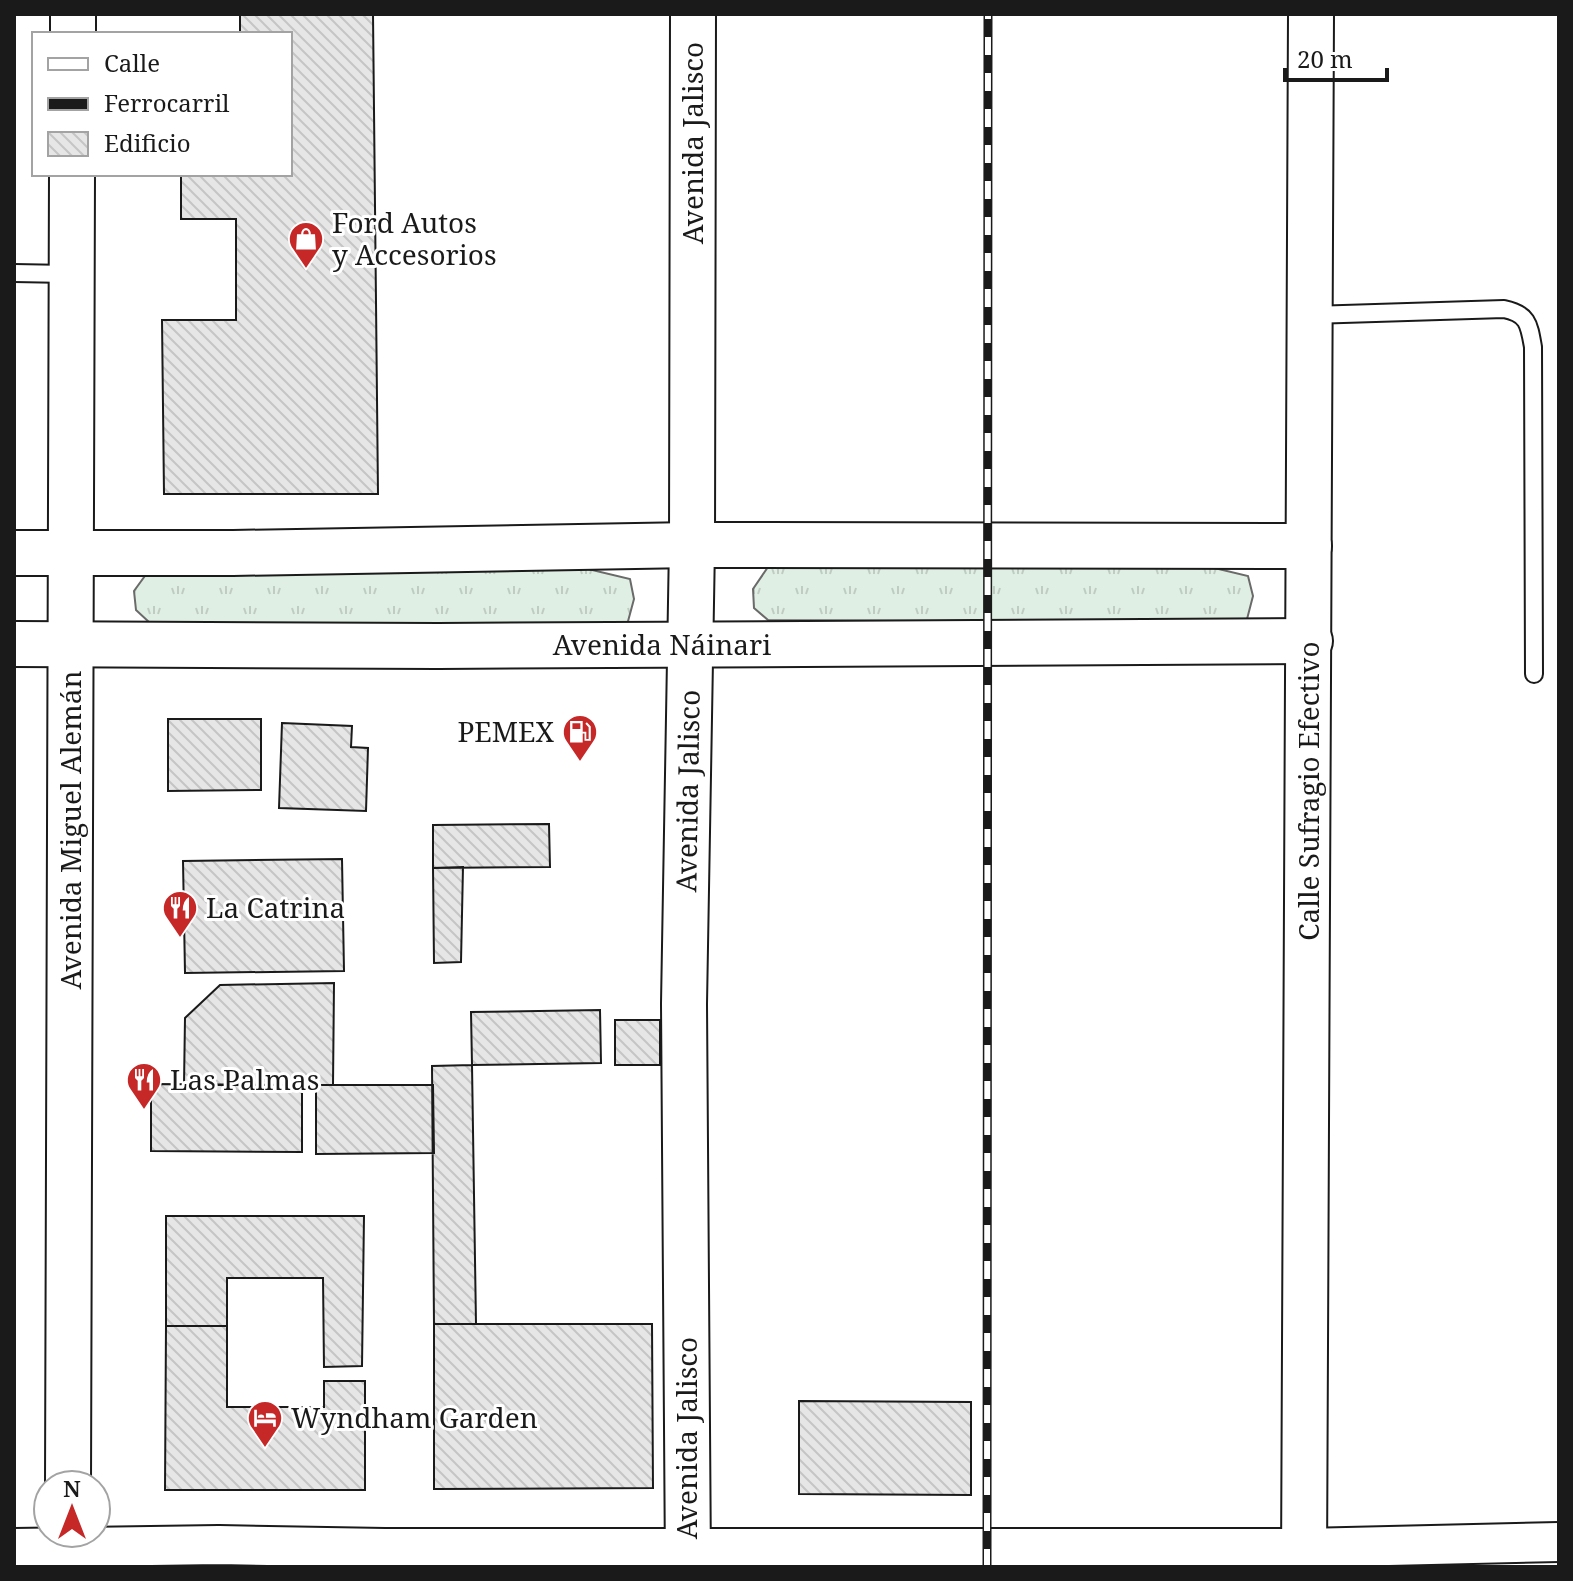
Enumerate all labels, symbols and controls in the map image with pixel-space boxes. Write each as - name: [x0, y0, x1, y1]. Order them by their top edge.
- legend: [32, 32, 292, 176]
- scale bar: [1285, 32, 1387, 82]
- street label: Avenida Jalisco: [673, 42, 711, 244]
- text: 20 m: [1297, 42, 1353, 75]
- text: Calle: [104, 46, 160, 79]
- text: Ferrocarril: [104, 86, 230, 119]
- text: Edificio: [104, 126, 191, 159]
- place label: Ford Autos y Accesorios: [332, 203, 497, 273]
- shop icon: Ford Autos y Accesorios: [287, 220, 325, 270]
- street label: Avenida Náinari: [553, 625, 771, 663]
- street label: Calle Sufragio Efectivo: [1289, 641, 1327, 941]
- street label: Avenida Miguel Alemán: [51, 670, 89, 990]
- street label: Avenida Jalisco: [666, 689, 708, 893]
- place label: PEMEX: [457, 712, 555, 750]
- fuel station icon: PEMEX: [561, 713, 599, 763]
- place label: La Catrina: [206, 888, 345, 926]
- restaurant icon: La Catrina: [161, 889, 199, 939]
- place label: Las Palmas: [170, 1060, 319, 1098]
- restaurant icon: Las Palmas: [125, 1061, 163, 1111]
- street label: Avenida Jalisco: [667, 1337, 705, 1539]
- place label: Wyndham Garden: [291, 1398, 538, 1436]
- hotel icon: Wyndham Garden: [246, 1399, 284, 1449]
- north arrow: [32, 1469, 112, 1549]
- text: N: [63, 1473, 81, 1503]

